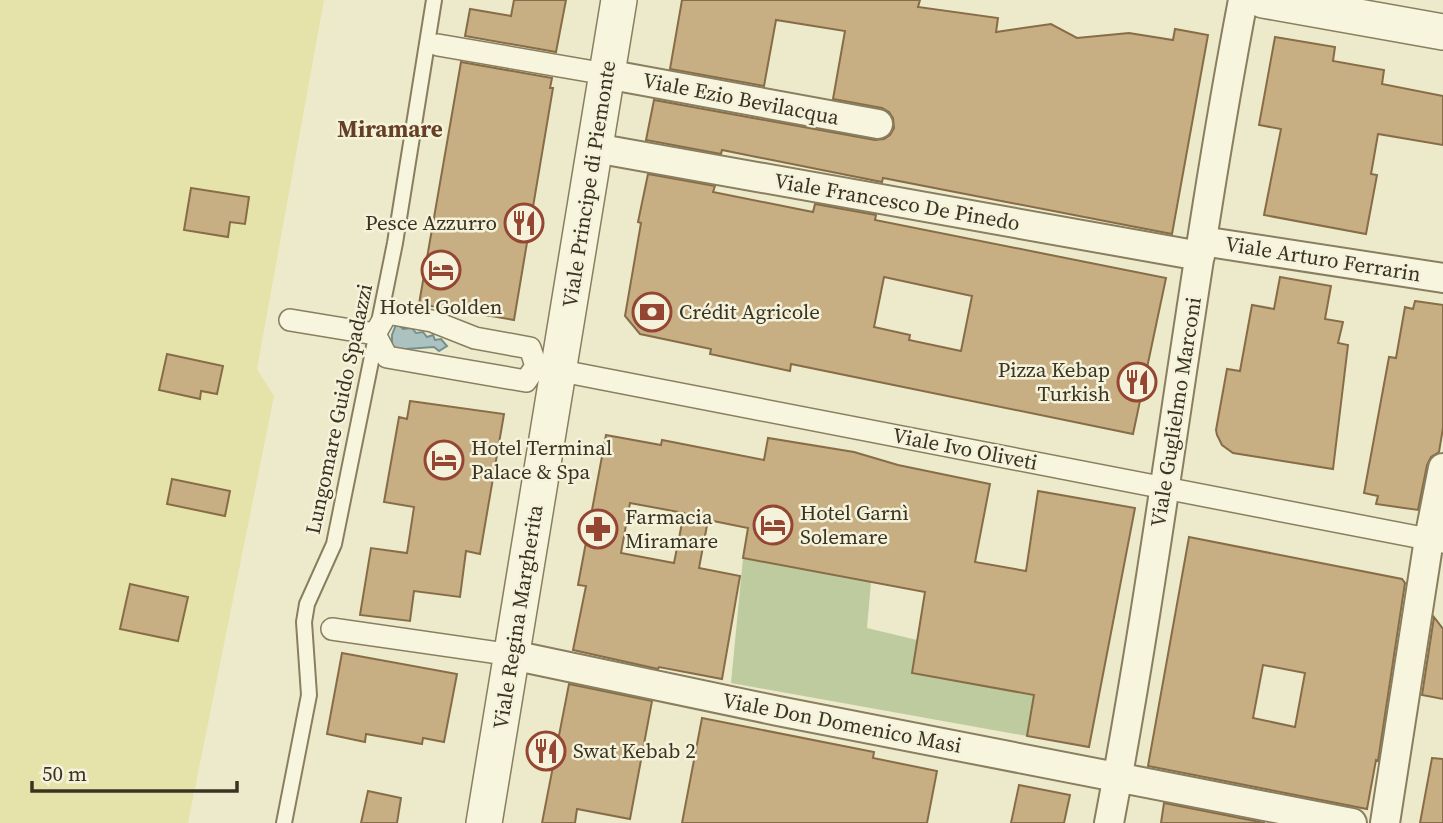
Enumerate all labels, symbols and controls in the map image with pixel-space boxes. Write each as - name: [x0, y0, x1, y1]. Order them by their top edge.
- street label: Viale Principe di Piemonte: [555, 58, 622, 310]
- street label: Viale Ezio Bevilacqua: [640, 65, 842, 132]
- district label: Miramare: [337, 113, 443, 145]
- street label: Viale Francesco De Pinedo: [772, 166, 1022, 237]
- restaurant icon: Pesce Azzurro: [503, 202, 545, 244]
- place label: Pesce Azzurro: [365, 208, 497, 237]
- street label: Viale Arturo Ferrarin: [1223, 229, 1423, 288]
- hotel icon: Hotel Golden: [420, 249, 462, 291]
- street label: Lungomare Guido Spadazzi: [298, 281, 379, 537]
- bank icon: Crédit Agricole: [631, 291, 673, 333]
- place label: Hotel Golden: [379, 292, 503, 321]
- street label: Viale Guglielmo Marconi: [1143, 295, 1208, 529]
- place label: Crédit Agricole: [679, 297, 820, 326]
- place label: Pizza Kebap Turkish: [998, 355, 1110, 408]
- restaurant icon: Pizza Kebap Turkish: [1116, 361, 1158, 403]
- street label: Viale Ivo Oliveti: [890, 420, 1040, 477]
- place label: Hotel Terminal Palace & Spa: [471, 433, 612, 486]
- hotel icon: Hotel Terminal Palace & Spa: [423, 439, 465, 481]
- place label: Hotel Garnì Solemare: [800, 498, 909, 551]
- place label: Farmacia Miramare: [625, 502, 718, 555]
- street label: Viale Regina Margherita: [485, 503, 550, 731]
- hotel icon: Hotel Garnì Solemare: [752, 504, 794, 546]
- pharmacy icon: Farmacia Miramare: [577, 508, 619, 550]
- street label: Viale Don Domenico Masi: [720, 685, 964, 760]
- restaurant icon: Swat Kebab 2: [525, 730, 567, 772]
- place label: Swat Kebab 2: [573, 736, 696, 765]
- scale bar: [32, 750, 236, 794]
- text: 50 m: [42, 759, 87, 788]

